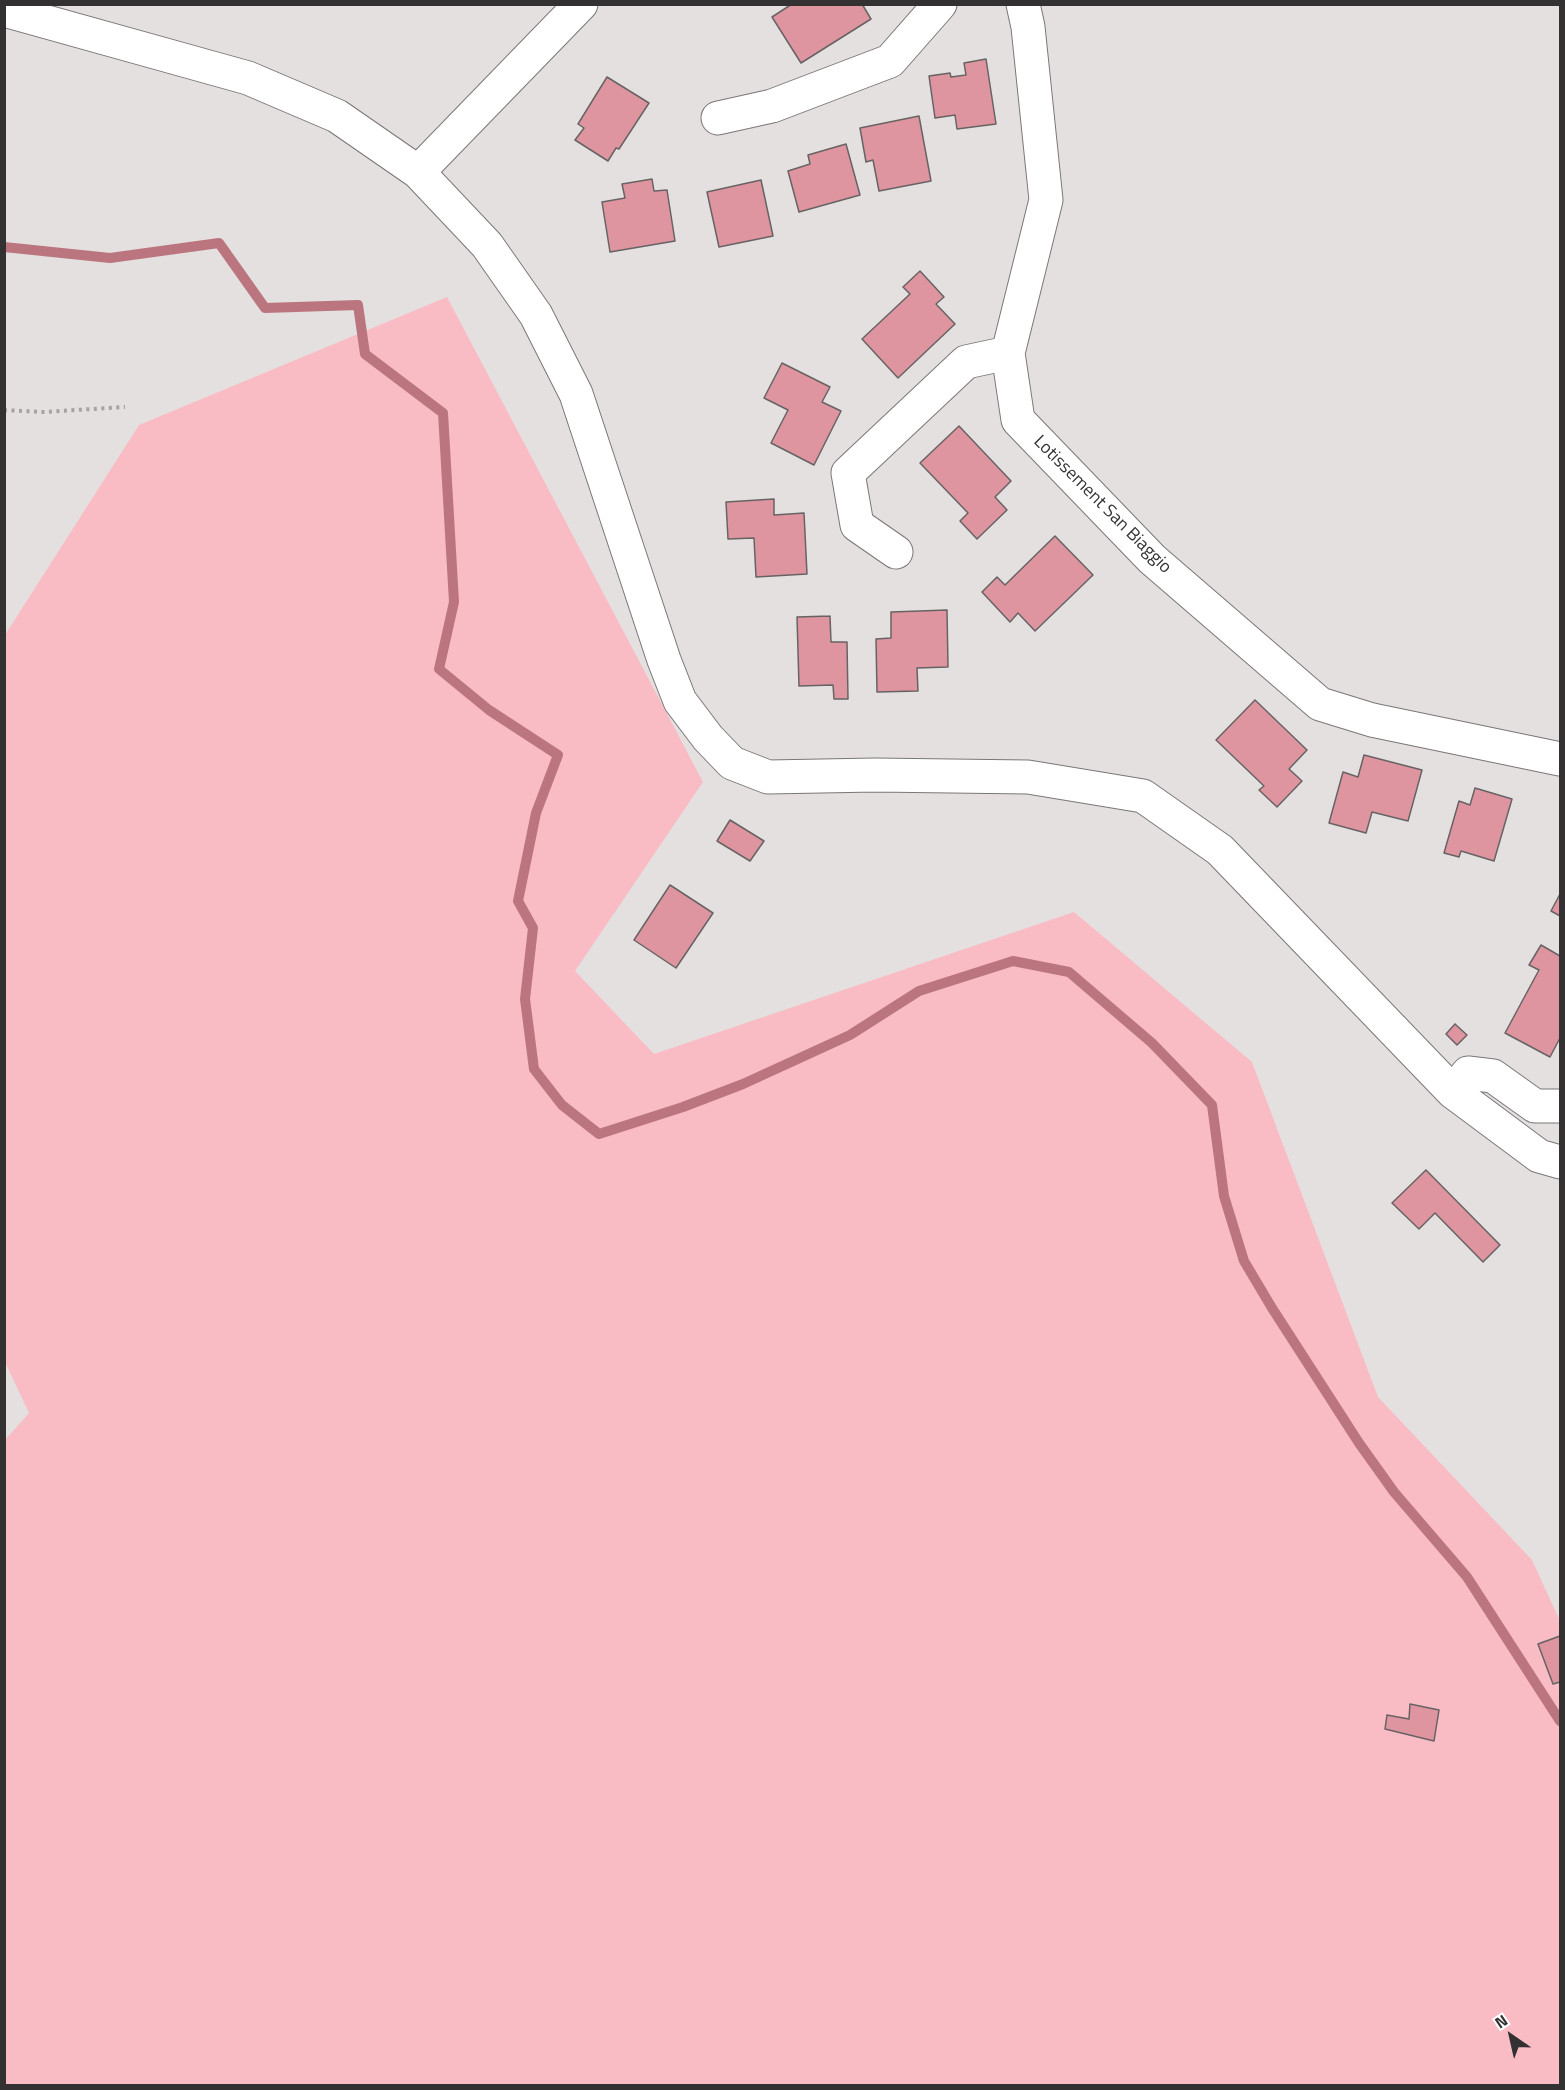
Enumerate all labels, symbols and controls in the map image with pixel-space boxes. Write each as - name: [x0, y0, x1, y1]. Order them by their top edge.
- street label: Lotissement San Biaggio: [1028, 431, 1176, 579]
- north arrow: [1481, 2006, 1541, 2066]
- text: N: [1490, 2008, 1512, 2034]

